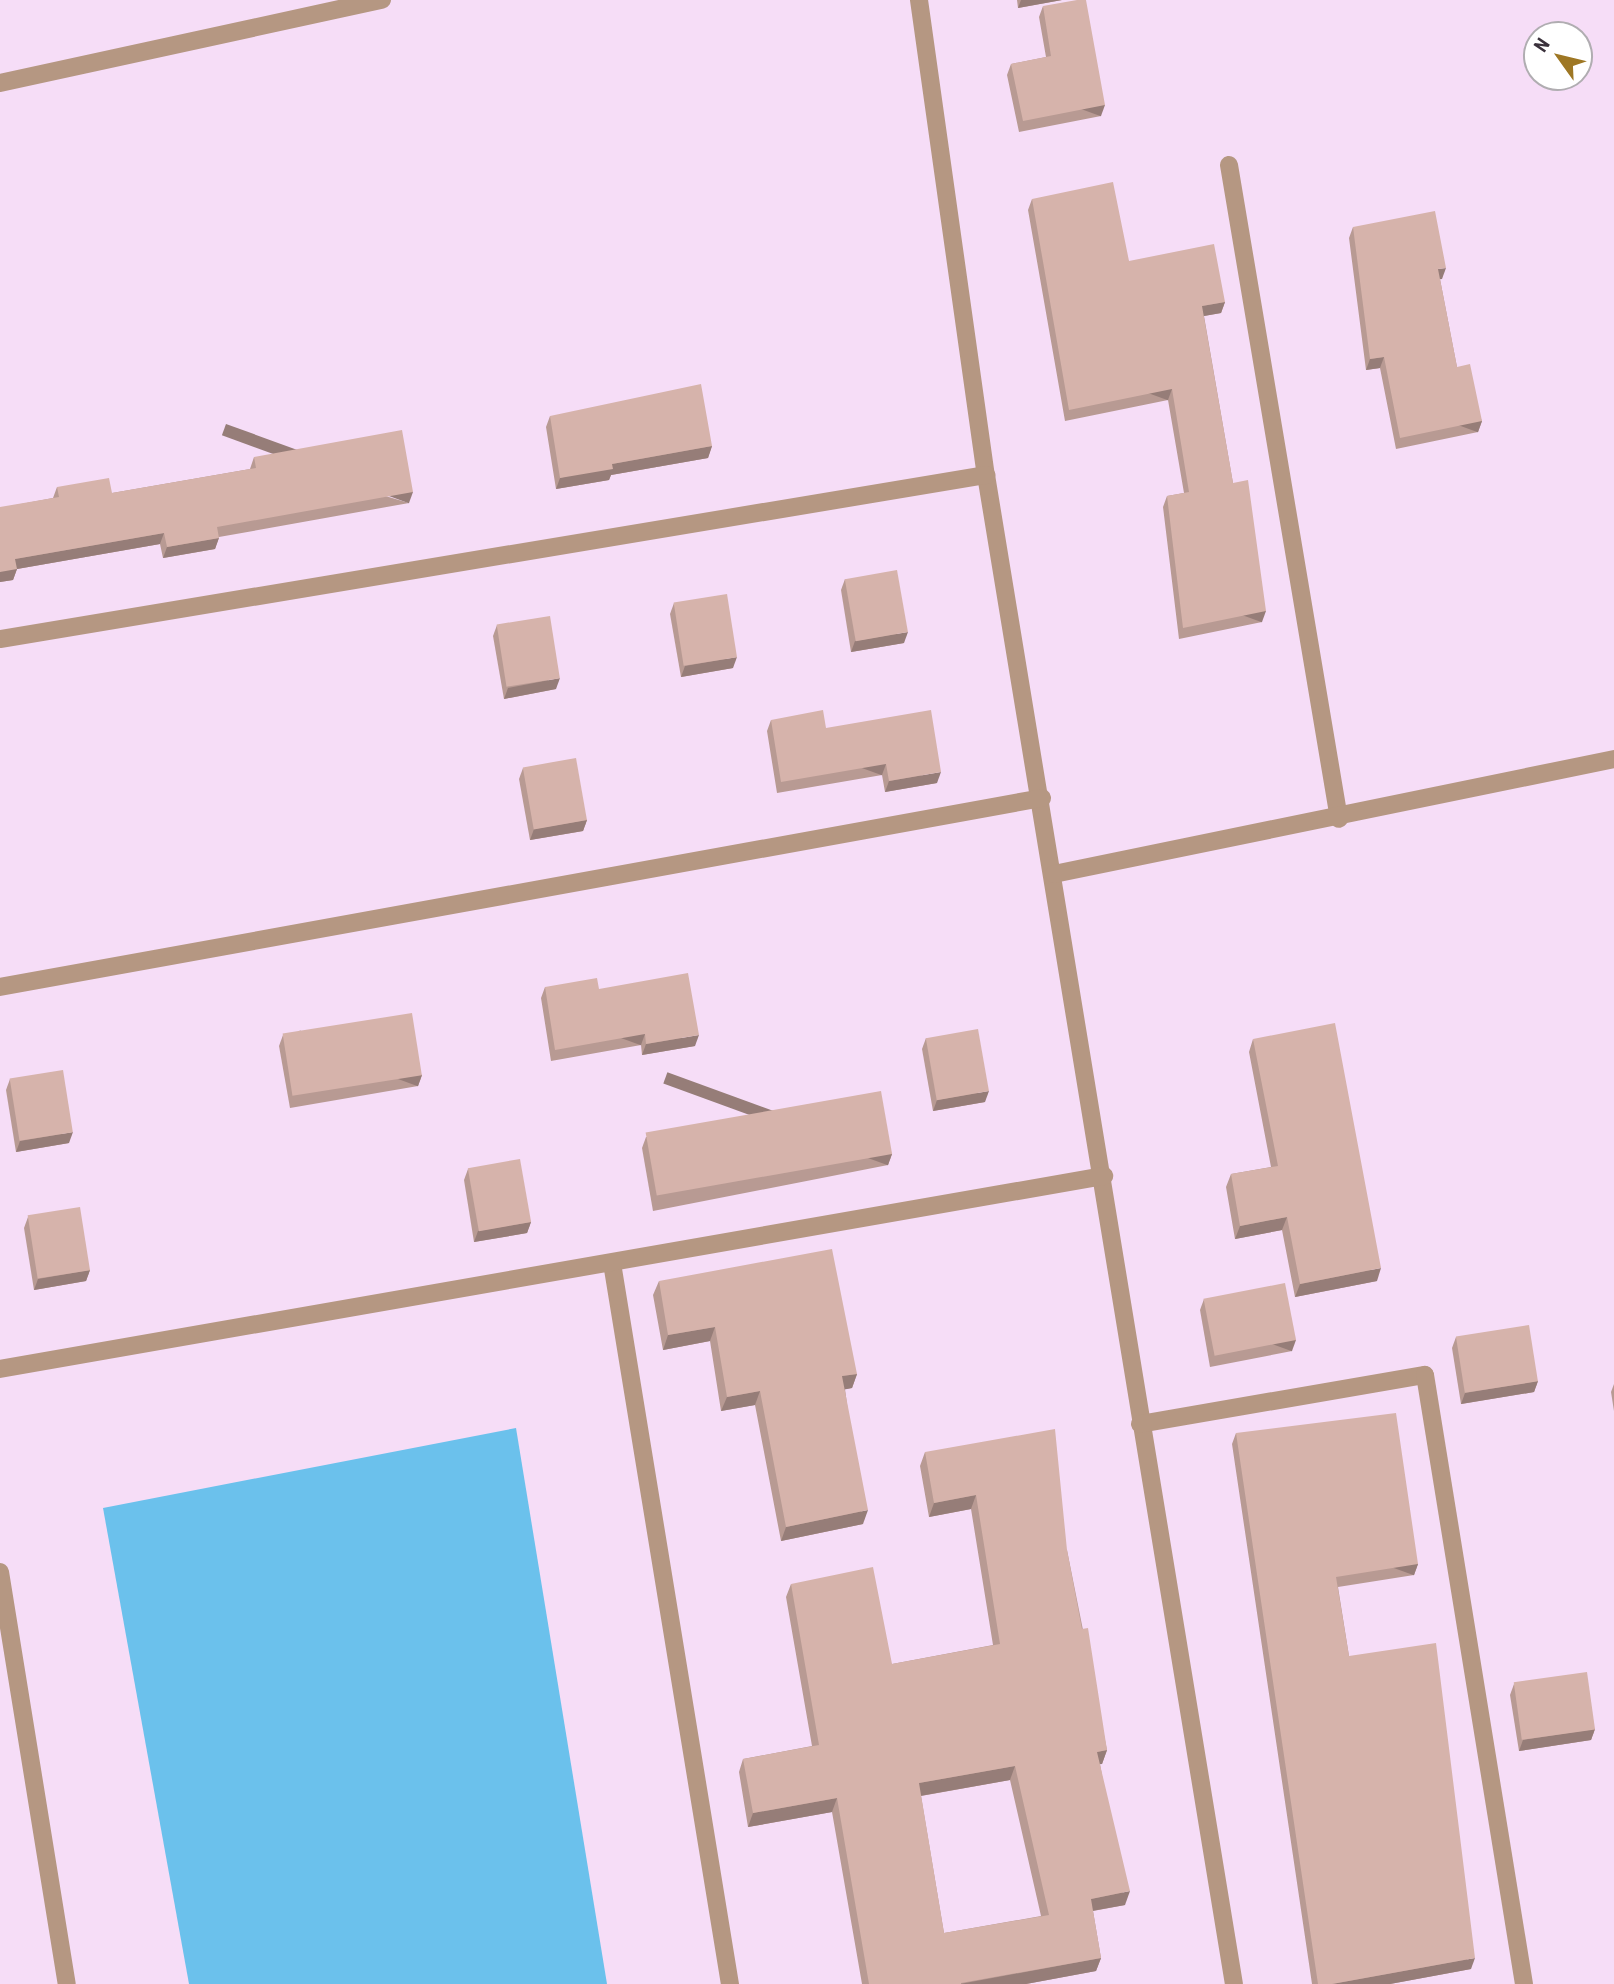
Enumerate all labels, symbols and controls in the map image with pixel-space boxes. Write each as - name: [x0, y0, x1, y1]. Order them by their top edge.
- north arrow: [1523, 21, 1593, 91]
- text: N: [1529, 34, 1555, 56]

